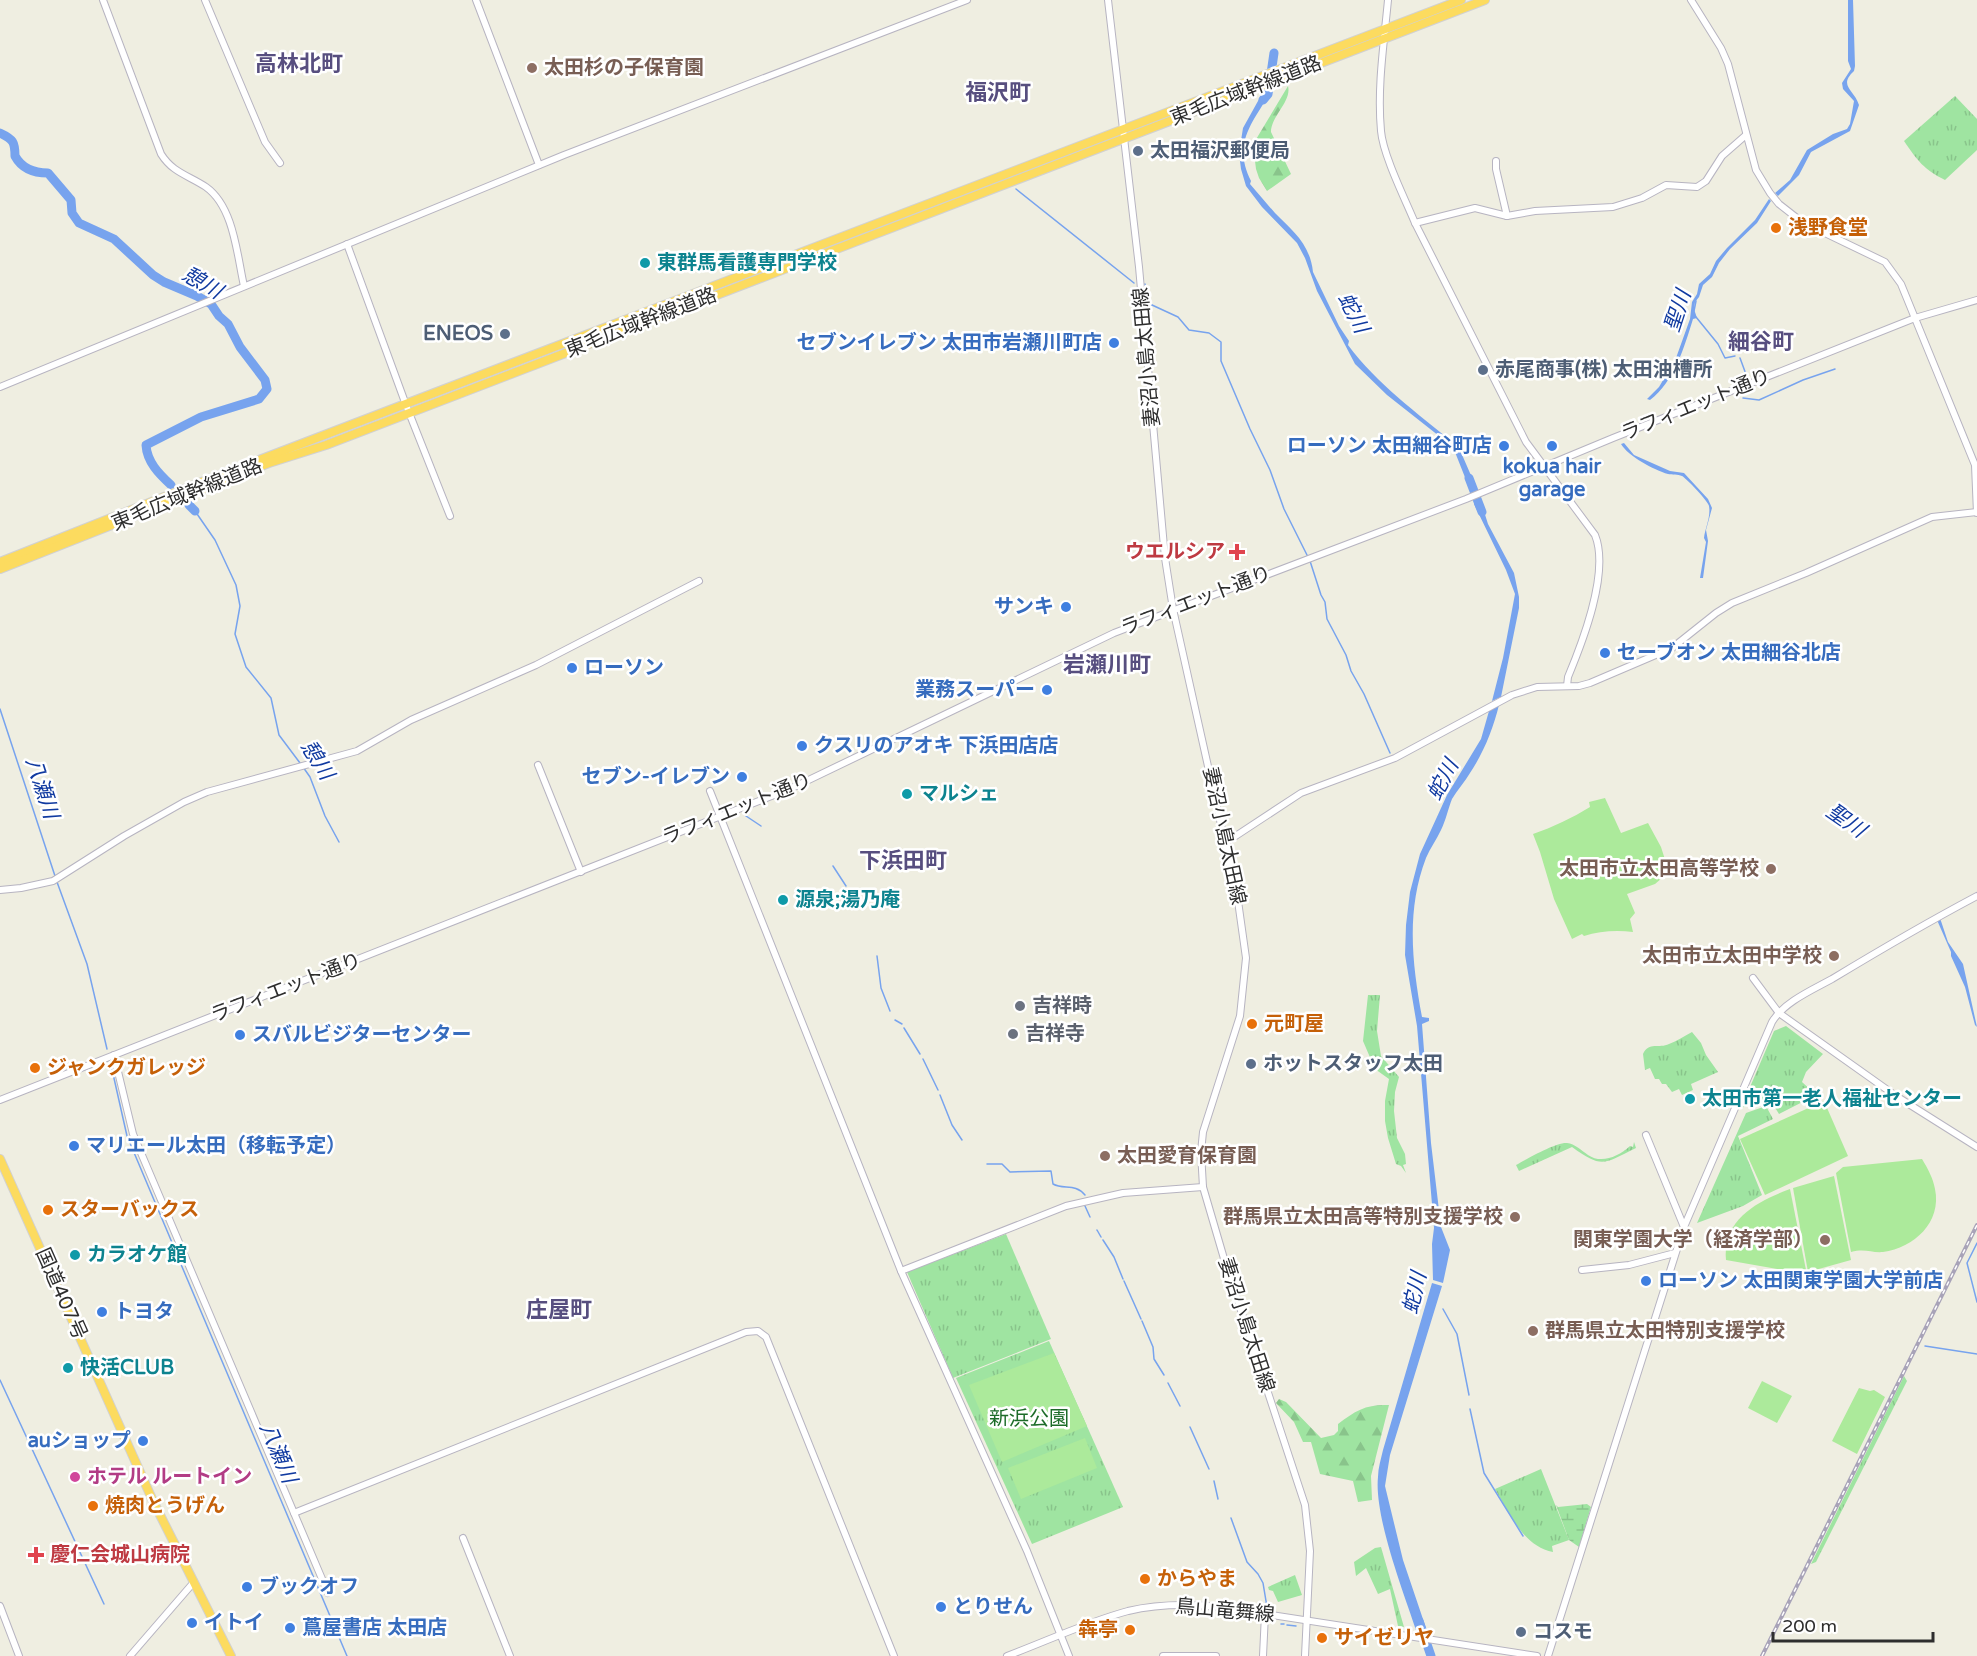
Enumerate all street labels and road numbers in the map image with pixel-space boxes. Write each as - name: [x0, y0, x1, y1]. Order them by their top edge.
- street label: 東毛広域幹線道路: [1167, 51, 1325, 131]
- street label: 東毛広域幹線道路: [562, 283, 720, 363]
- street label: 妻沼小島太田線: [1129, 286, 1165, 428]
- street label: ラフィエット通り: [1618, 364, 1774, 446]
- street label: 東毛広域幹線道路: [108, 454, 266, 536]
- street label: ラフィエット通り: [1117, 561, 1275, 641]
- street label: 妻沼小島太田線: [1198, 765, 1250, 907]
- street label: ラフィエット通り: [659, 768, 815, 850]
- street label: ラフィエット通り: [207, 948, 365, 1028]
- street label: 国道407号: [30, 1244, 92, 1344]
- street label: 妻沼小島太田線: [1213, 1255, 1279, 1395]
- street label: 鳥山竜舞線: [1174, 1595, 1276, 1627]

